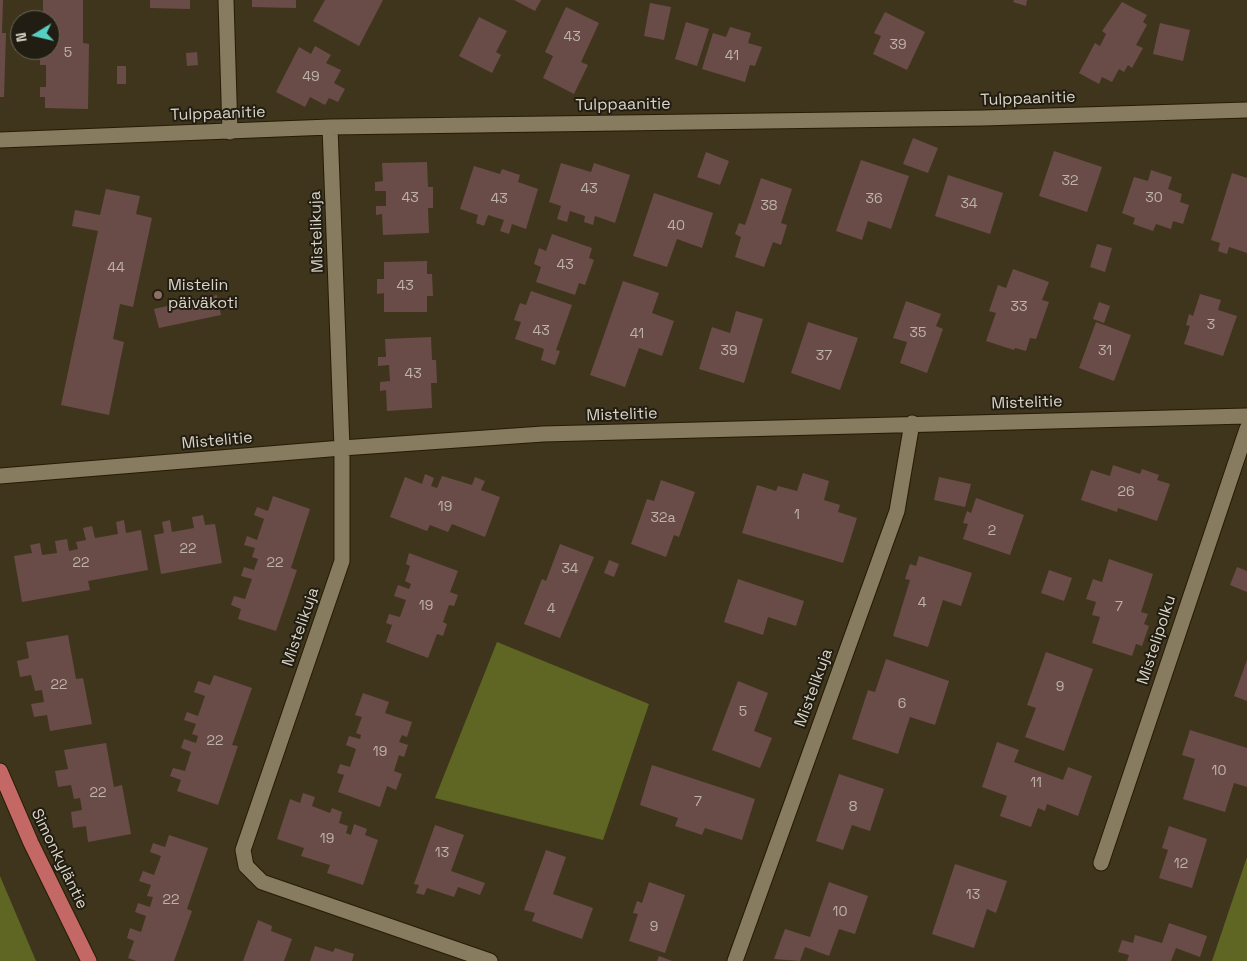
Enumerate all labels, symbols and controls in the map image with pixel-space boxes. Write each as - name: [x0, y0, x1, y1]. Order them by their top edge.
- north arrow: [10, 10, 60, 60]
- house number: 43: [563, 29, 581, 45]
- text: N: [12, 31, 31, 43]
- house number: 39: [889, 37, 907, 53]
- house number: 5: [64, 45, 72, 61]
- house number: 41: [725, 48, 739, 64]
- house number: 49: [302, 69, 320, 85]
- street label: Tulppaanitie: [980, 88, 1076, 110]
- street label: Tulppaanitie: [575, 95, 671, 115]
- street label: Tulppaanitie: [170, 103, 266, 125]
- house number: 32: [1062, 173, 1078, 189]
- house number: 43: [580, 181, 598, 197]
- house number: 43: [401, 190, 419, 206]
- house number: 30: [1145, 190, 1163, 206]
- street label: Mistelikuja: [306, 191, 328, 273]
- house number: 43: [490, 191, 508, 207]
- house number: 36: [865, 191, 883, 207]
- house number: 34: [960, 196, 978, 212]
- house number: 38: [760, 198, 778, 214]
- house number: 40: [667, 218, 685, 234]
- house number: 43: [556, 257, 574, 273]
- house number: 44: [107, 260, 125, 276]
- place label: Mistelin päiväkoti: [168, 276, 238, 314]
- house number: 43: [396, 278, 414, 294]
- marker: Mistelin päiväkoti: [152, 289, 164, 301]
- house number: 33: [1011, 299, 1027, 315]
- house number: 3: [1207, 317, 1215, 333]
- house number: 43: [532, 323, 550, 339]
- house number: 35: [910, 325, 926, 341]
- house number: 41: [630, 326, 644, 342]
- house number: 39: [720, 343, 738, 359]
- house number: 31: [1098, 343, 1112, 359]
- house number: 37: [816, 348, 832, 364]
- house number: 43: [404, 366, 422, 382]
- street label: Mistelitie: [991, 392, 1063, 414]
- street label: Mistelitie: [586, 404, 658, 426]
- street label: Mistelitie: [181, 428, 253, 454]
- house number: 26: [1117, 484, 1135, 500]
- house number: 19: [438, 499, 452, 515]
- house number: 1: [794, 507, 800, 523]
- house number: 32a: [651, 510, 675, 526]
- house number: 2: [988, 523, 996, 539]
- house number: 22: [180, 541, 196, 557]
- house number: 22: [73, 555, 89, 571]
- house number: 22: [267, 555, 283, 571]
- house number: 34: [561, 561, 579, 577]
- street label: Mistelikuja: [279, 585, 323, 669]
- street label: Mistelipolku: [1134, 593, 1180, 687]
- house number: 4: [918, 595, 926, 611]
- house number: 19: [419, 598, 433, 614]
- house number: 7: [1115, 599, 1123, 615]
- house number: 4: [547, 601, 555, 617]
- street label: Mistelikuja: [791, 646, 837, 730]
- house number: 22: [51, 677, 67, 693]
- house number: 9: [1056, 679, 1064, 695]
- house number: 6: [898, 696, 906, 712]
- house number: 5: [739, 704, 747, 720]
- house number: 22: [207, 733, 223, 749]
- house number: 19: [373, 744, 387, 760]
- house number: 10: [1212, 763, 1226, 779]
- house number: 11: [1030, 775, 1042, 791]
- house number: 22: [90, 785, 106, 801]
- house number: 7: [694, 794, 702, 810]
- house number: 8: [849, 799, 857, 815]
- street label: Simonkyläntie: [26, 806, 92, 912]
- house number: 19: [320, 831, 334, 847]
- house number: 13: [435, 845, 449, 861]
- house number: 12: [1174, 856, 1188, 872]
- house number: 13: [966, 887, 980, 903]
- house number: 22: [163, 892, 179, 908]
- house number: 10: [833, 904, 847, 920]
- house number: 9: [650, 919, 658, 935]

